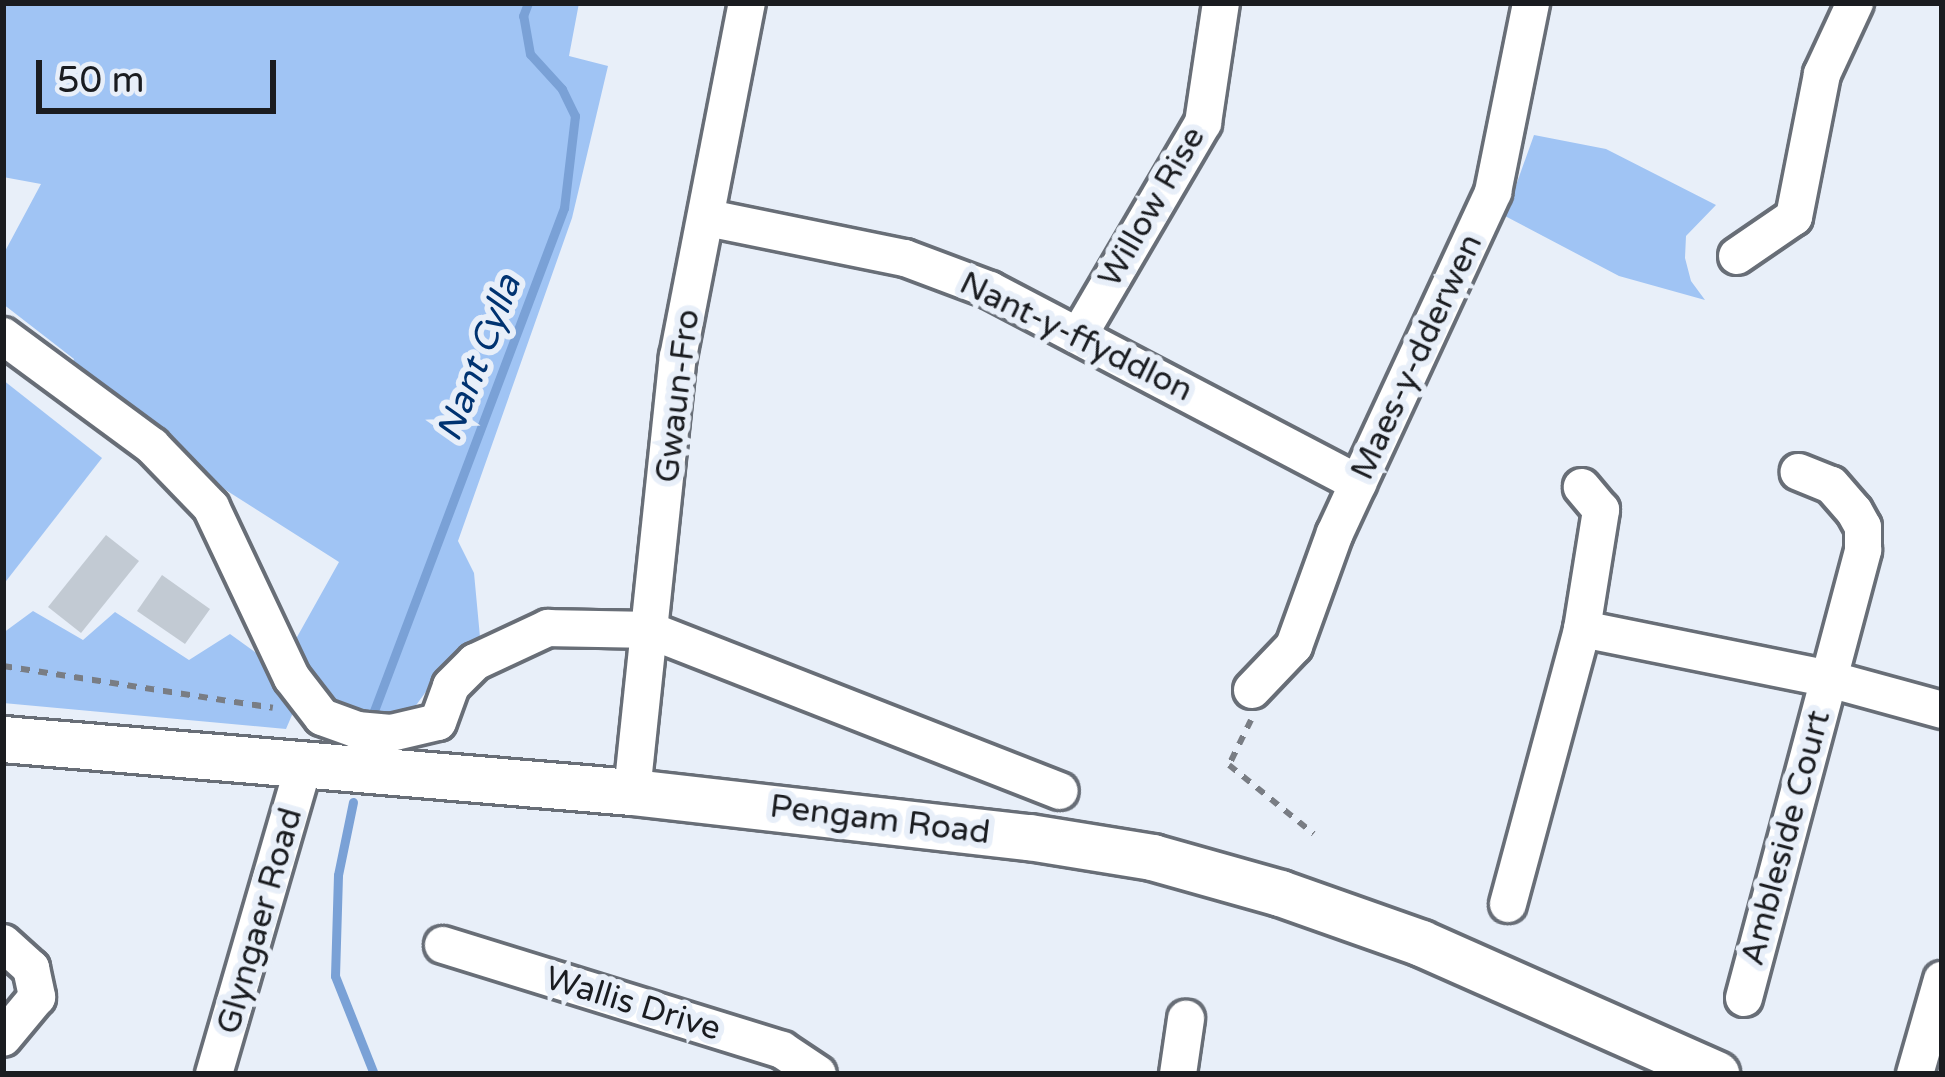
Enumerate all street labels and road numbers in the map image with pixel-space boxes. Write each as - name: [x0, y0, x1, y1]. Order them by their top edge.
- street label: Willow Rise: [1090, 120, 1214, 294]
- street label: Maes-y-dderwen: [1343, 228, 1491, 486]
- street label: Nant-y-ffyddlon: [953, 264, 1199, 410]
- street label: Gwaun-Fro: [648, 307, 708, 485]
- street label: Ambleside Court: [1733, 706, 1839, 970]
- street label: Pengam Road: [768, 787, 992, 853]
- street label: Glyngaer Road: [209, 803, 311, 1039]
- street label: Wallis Drive: [541, 959, 725, 1049]

